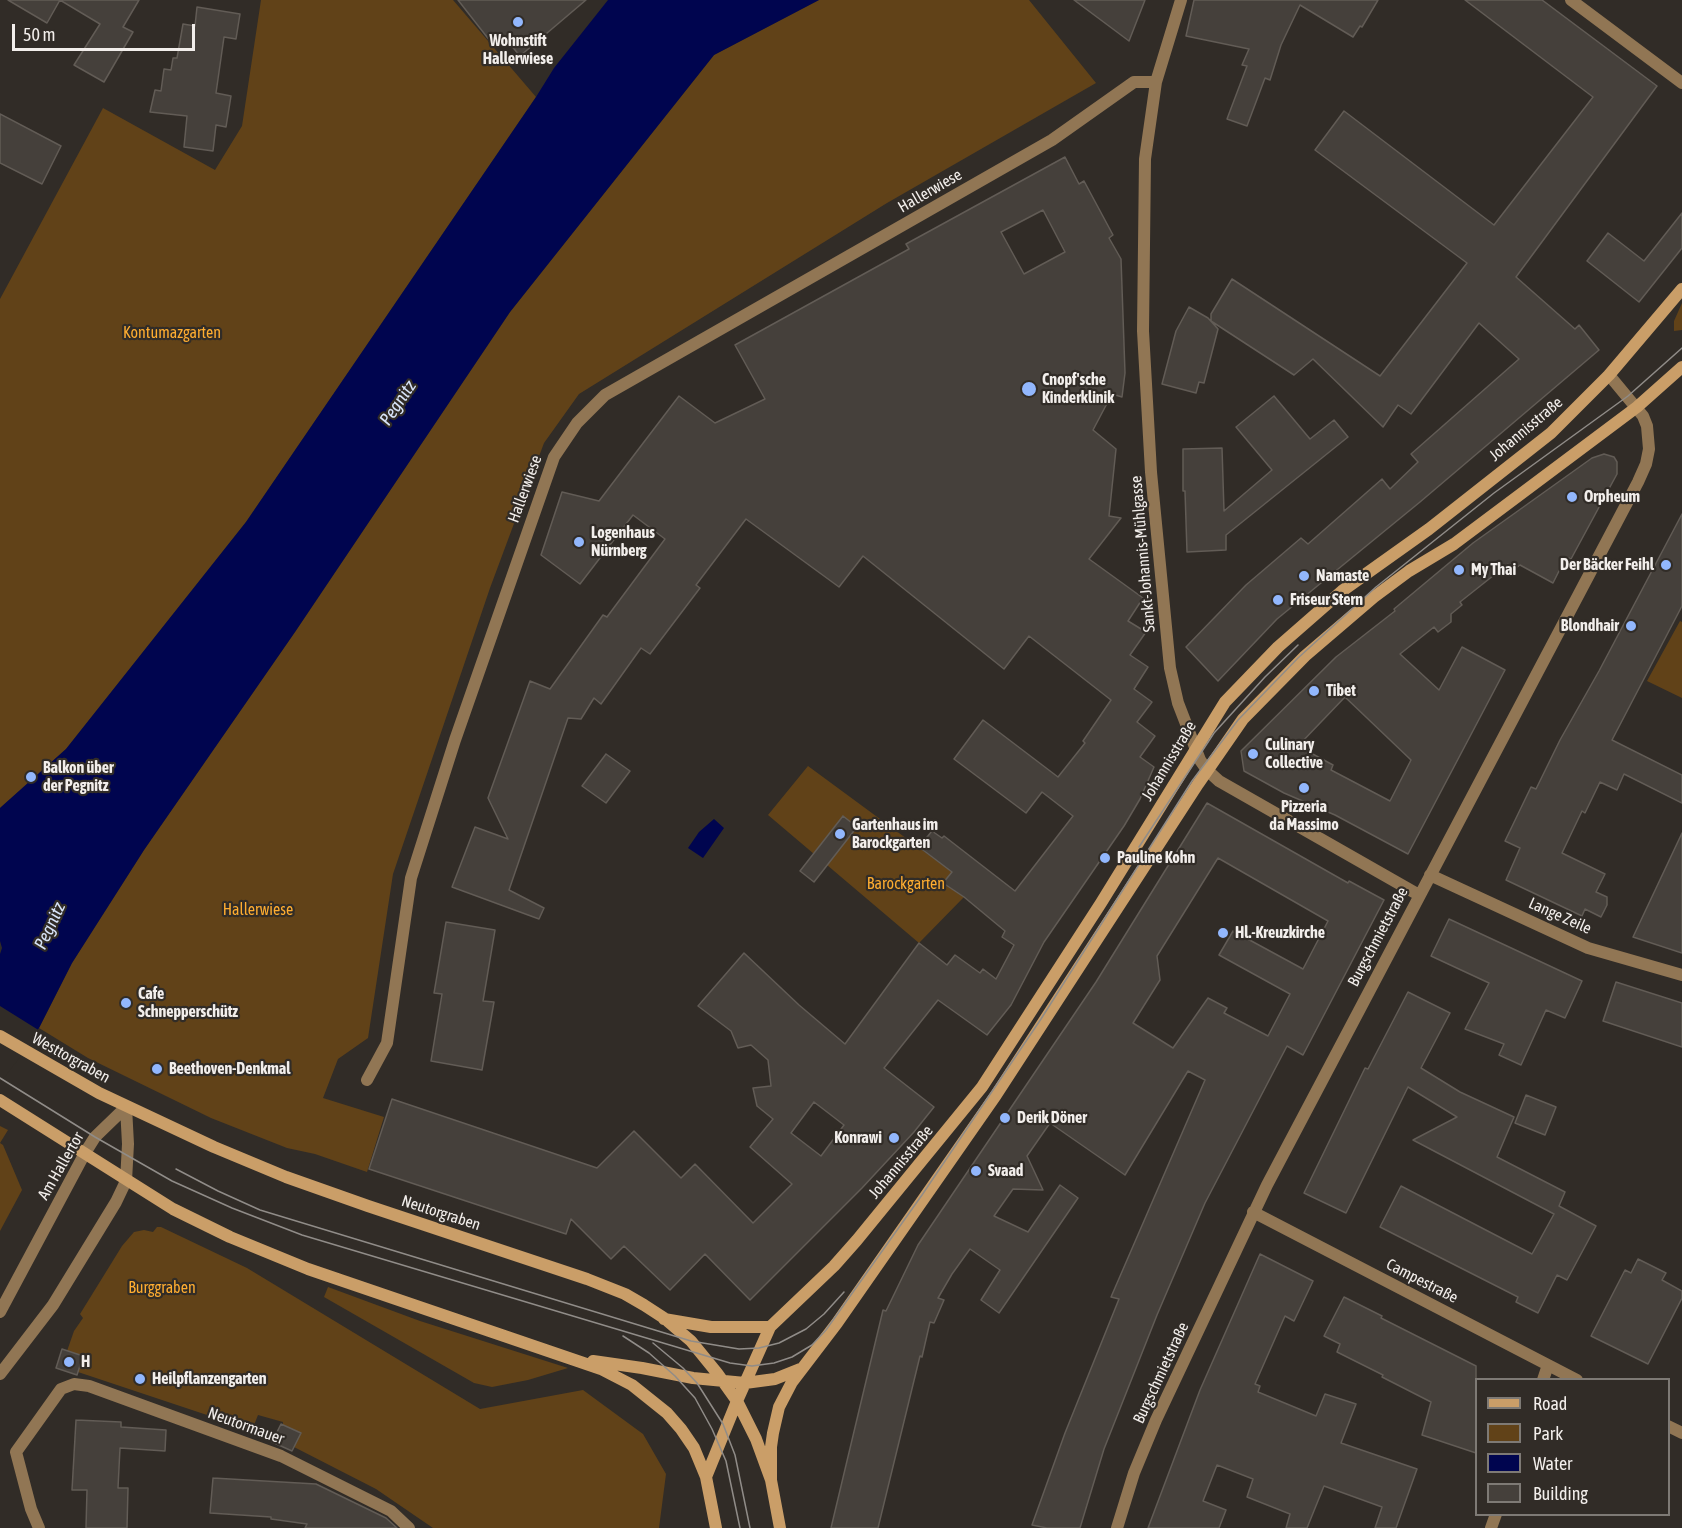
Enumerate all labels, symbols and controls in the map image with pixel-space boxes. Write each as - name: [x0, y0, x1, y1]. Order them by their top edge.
- scale bar: [15, 12, 198, 50]
- marker: Wohnstift Hallerwiese: [511, 15, 525, 29]
- text: 50 m: [23, 24, 55, 45]
- place label: Wohnstift Hallerwiese: [483, 31, 553, 69]
- street label: Hallerwiese: [895, 165, 965, 217]
- park label: Kontumazgarten: [123, 323, 221, 343]
- place label: Cnopf'sche Kinderklinik: [1042, 370, 1114, 408]
- water label: Pegnitz: [375, 376, 421, 430]
- marker: Cnopf'sche Kinderklinik: [1020, 380, 1038, 398]
- street label: Johannisstraße: [1486, 393, 1566, 465]
- street label: Hallerwiese: [504, 453, 546, 525]
- street label: Sankt-Johannis-Mühlgasse: [1127, 475, 1159, 633]
- place label: Orpheum: [1584, 487, 1640, 507]
- marker: Orpheum: [1565, 490, 1579, 504]
- place label: Logenhaus Nürnberg: [591, 523, 655, 561]
- marker: Logenhaus Nürnberg: [572, 535, 586, 549]
- place label: Der Bäcker Feihl: [1560, 555, 1654, 575]
- marker: Der Bäcker Feihl: [1659, 558, 1673, 572]
- place label: My Thai: [1471, 560, 1516, 580]
- marker: My Thai: [1452, 563, 1466, 577]
- place label: Namaste: [1316, 566, 1369, 586]
- marker: Namaste: [1297, 569, 1311, 583]
- place label: Friseur Stern: [1290, 590, 1363, 610]
- marker: Friseur Stern: [1271, 593, 1285, 607]
- place label: Blondhair: [1561, 616, 1619, 636]
- marker: Blondhair: [1624, 619, 1638, 633]
- place label: Tibet: [1326, 681, 1356, 701]
- marker: Tibet: [1307, 684, 1321, 698]
- street label: Johannisstraße: [1138, 718, 1200, 804]
- place label: Culinary Collective: [1265, 735, 1323, 773]
- marker: Culinary Collective: [1246, 747, 1260, 761]
- place label: Balkon über der Pegnitz: [43, 758, 114, 796]
- marker: Balkon über der Pegnitz: [24, 770, 38, 784]
- marker: Pizzeria da Massimo: [1297, 781, 1311, 795]
- place label: Pizzeria da Massimo: [1269, 797, 1339, 835]
- place label: Gartenhaus im Barockgarten: [852, 815, 938, 853]
- marker: Gartenhaus im Barockgarten: [833, 827, 847, 841]
- place label: Pauline Kohn: [1117, 848, 1195, 868]
- marker: Pauline Kohn: [1098, 851, 1112, 865]
- park label: Barockgarten: [867, 874, 945, 894]
- street label: Burgschmietstraße: [1344, 884, 1412, 990]
- street label: Lange Zeile: [1526, 894, 1594, 938]
- water label: Pegnitz: [30, 899, 70, 953]
- park label: Hallerwiese: [223, 900, 293, 920]
- place label: Hl.-Kreuzkirche: [1235, 923, 1325, 943]
- marker: Hl.-Kreuzkirche: [1216, 926, 1230, 940]
- place label: Cafe Schnepperschütz: [138, 984, 238, 1022]
- marker: Cafe Schnepperschütz: [119, 996, 133, 1010]
- street label: Westtorgraben: [29, 1029, 113, 1087]
- place label: Beethoven-Denkmal: [169, 1059, 290, 1079]
- marker: Beethoven-Denkmal: [150, 1062, 164, 1076]
- place label: Derik Döner: [1017, 1108, 1087, 1128]
- marker: Derik Döner: [998, 1111, 1012, 1125]
- street label: Johannisstraße: [865, 1122, 937, 1202]
- place label: Konrawi: [834, 1128, 882, 1148]
- street label: Am Hallertor: [34, 1129, 88, 1203]
- marker: Konrawi: [887, 1131, 901, 1145]
- place label: Svaad: [988, 1161, 1023, 1181]
- marker: Svaad: [969, 1164, 983, 1178]
- street label: Neutorgraben: [399, 1191, 483, 1235]
- street label: Campestraße: [1383, 1255, 1461, 1307]
- park label: Burggraben: [128, 1278, 196, 1298]
- street label: Burgschmietstraße: [1129, 1319, 1193, 1427]
- place label: H: [81, 1352, 90, 1372]
- marker: H: [62, 1355, 76, 1369]
- place label: Heilpflanzengarten: [152, 1369, 267, 1389]
- marker: Heilpflanzengarten: [133, 1372, 147, 1386]
- legend: [1475, 1378, 1670, 1516]
- text: Road: [1533, 1393, 1567, 1414]
- street label: Neutormauer: [205, 1403, 287, 1449]
- text: Park: [1533, 1423, 1563, 1444]
- text: Water: [1533, 1453, 1572, 1474]
- text: Building: [1533, 1483, 1588, 1504]

